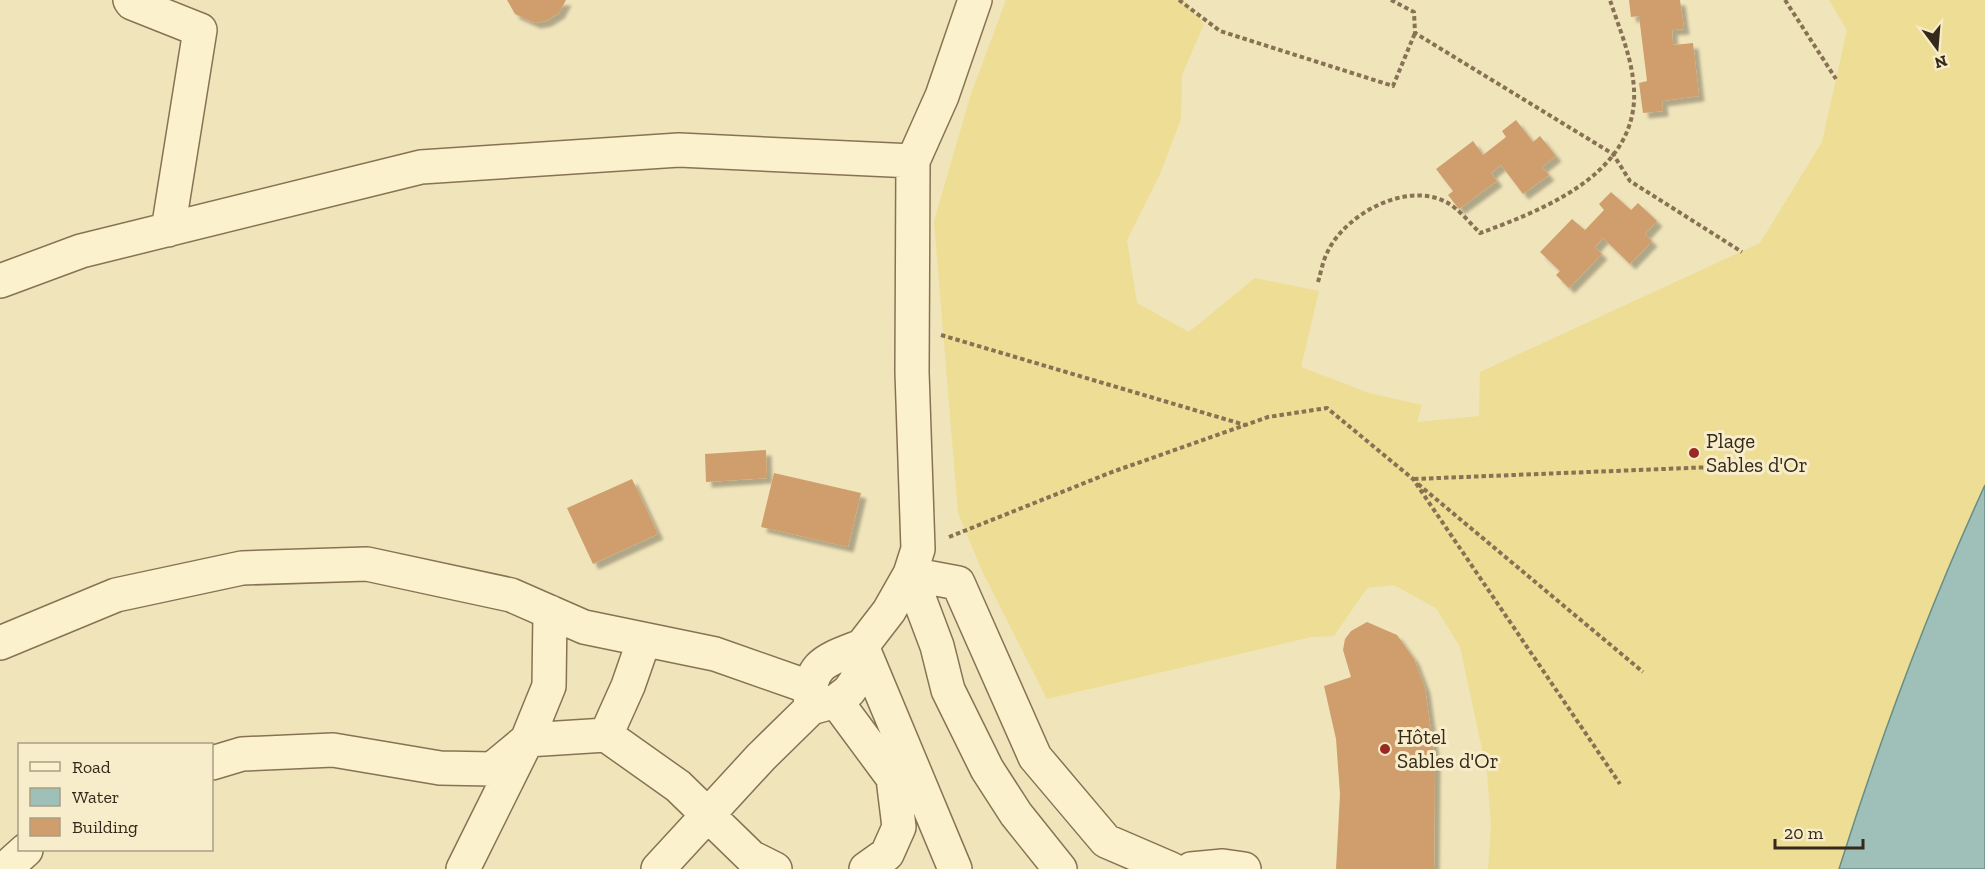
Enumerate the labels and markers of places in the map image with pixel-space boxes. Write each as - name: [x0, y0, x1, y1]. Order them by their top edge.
- place label: Plage Sables d'Or: [1706, 428, 1807, 477]
- marker: Plage Sables d'Or: [1687, 446, 1701, 460]
- place label: Hôtel Sables d'Or: [1397, 724, 1498, 773]
- marker: Hôtel Sables d'Or: [1378, 742, 1392, 756]

